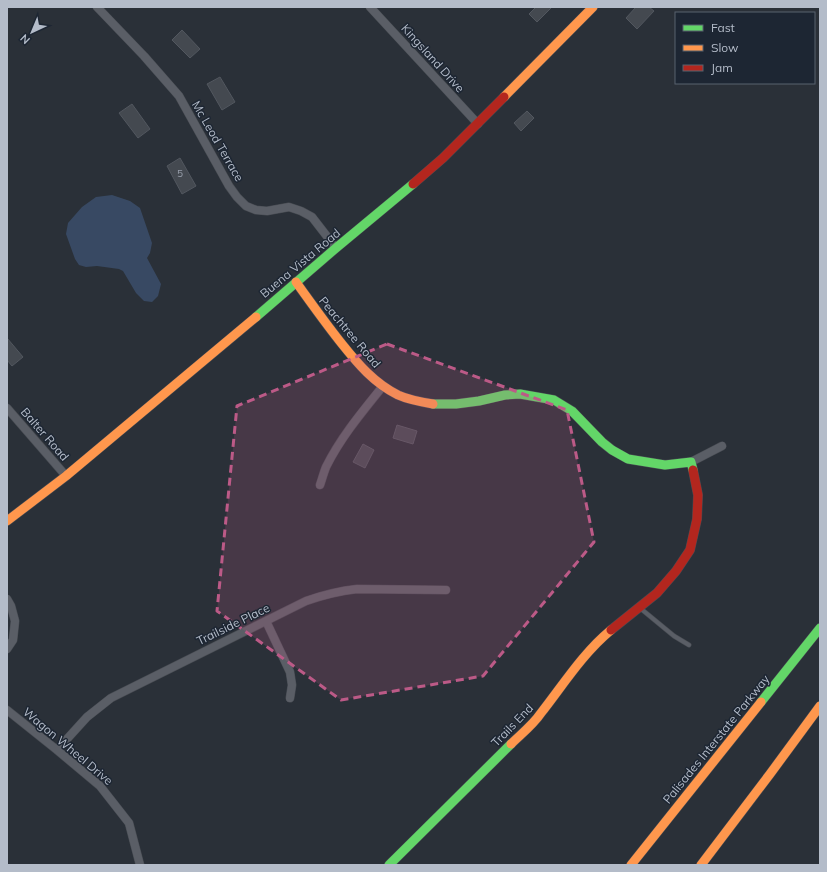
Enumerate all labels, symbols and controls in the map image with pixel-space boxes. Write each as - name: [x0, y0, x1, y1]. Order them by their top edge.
- north arrow: [12, 12, 52, 52]
- legend: [675, 12, 815, 84]
- text: Fast: [711, 20, 735, 35]
- street label: Kingsland Drive: [398, 21, 468, 95]
- text: N: [17, 31, 33, 47]
- text: Slow: [711, 40, 739, 55]
- text: Jam: [711, 60, 733, 75]
- street label: Mc Leod Terrace: [189, 98, 247, 184]
- house number: 5: [177, 167, 183, 180]
- street label: Buena Vista Road: [257, 225, 343, 301]
- street label: Peachtree Road: [316, 293, 384, 371]
- street label: Balter Road: [18, 404, 72, 464]
- street label: Trailside Place: [194, 600, 272, 648]
- street label: Palisades Interstate Parkway: [659, 671, 773, 806]
- street label: Trails End: [488, 700, 536, 750]
- street label: Wagon Wheel Drive: [20, 704, 116, 788]

